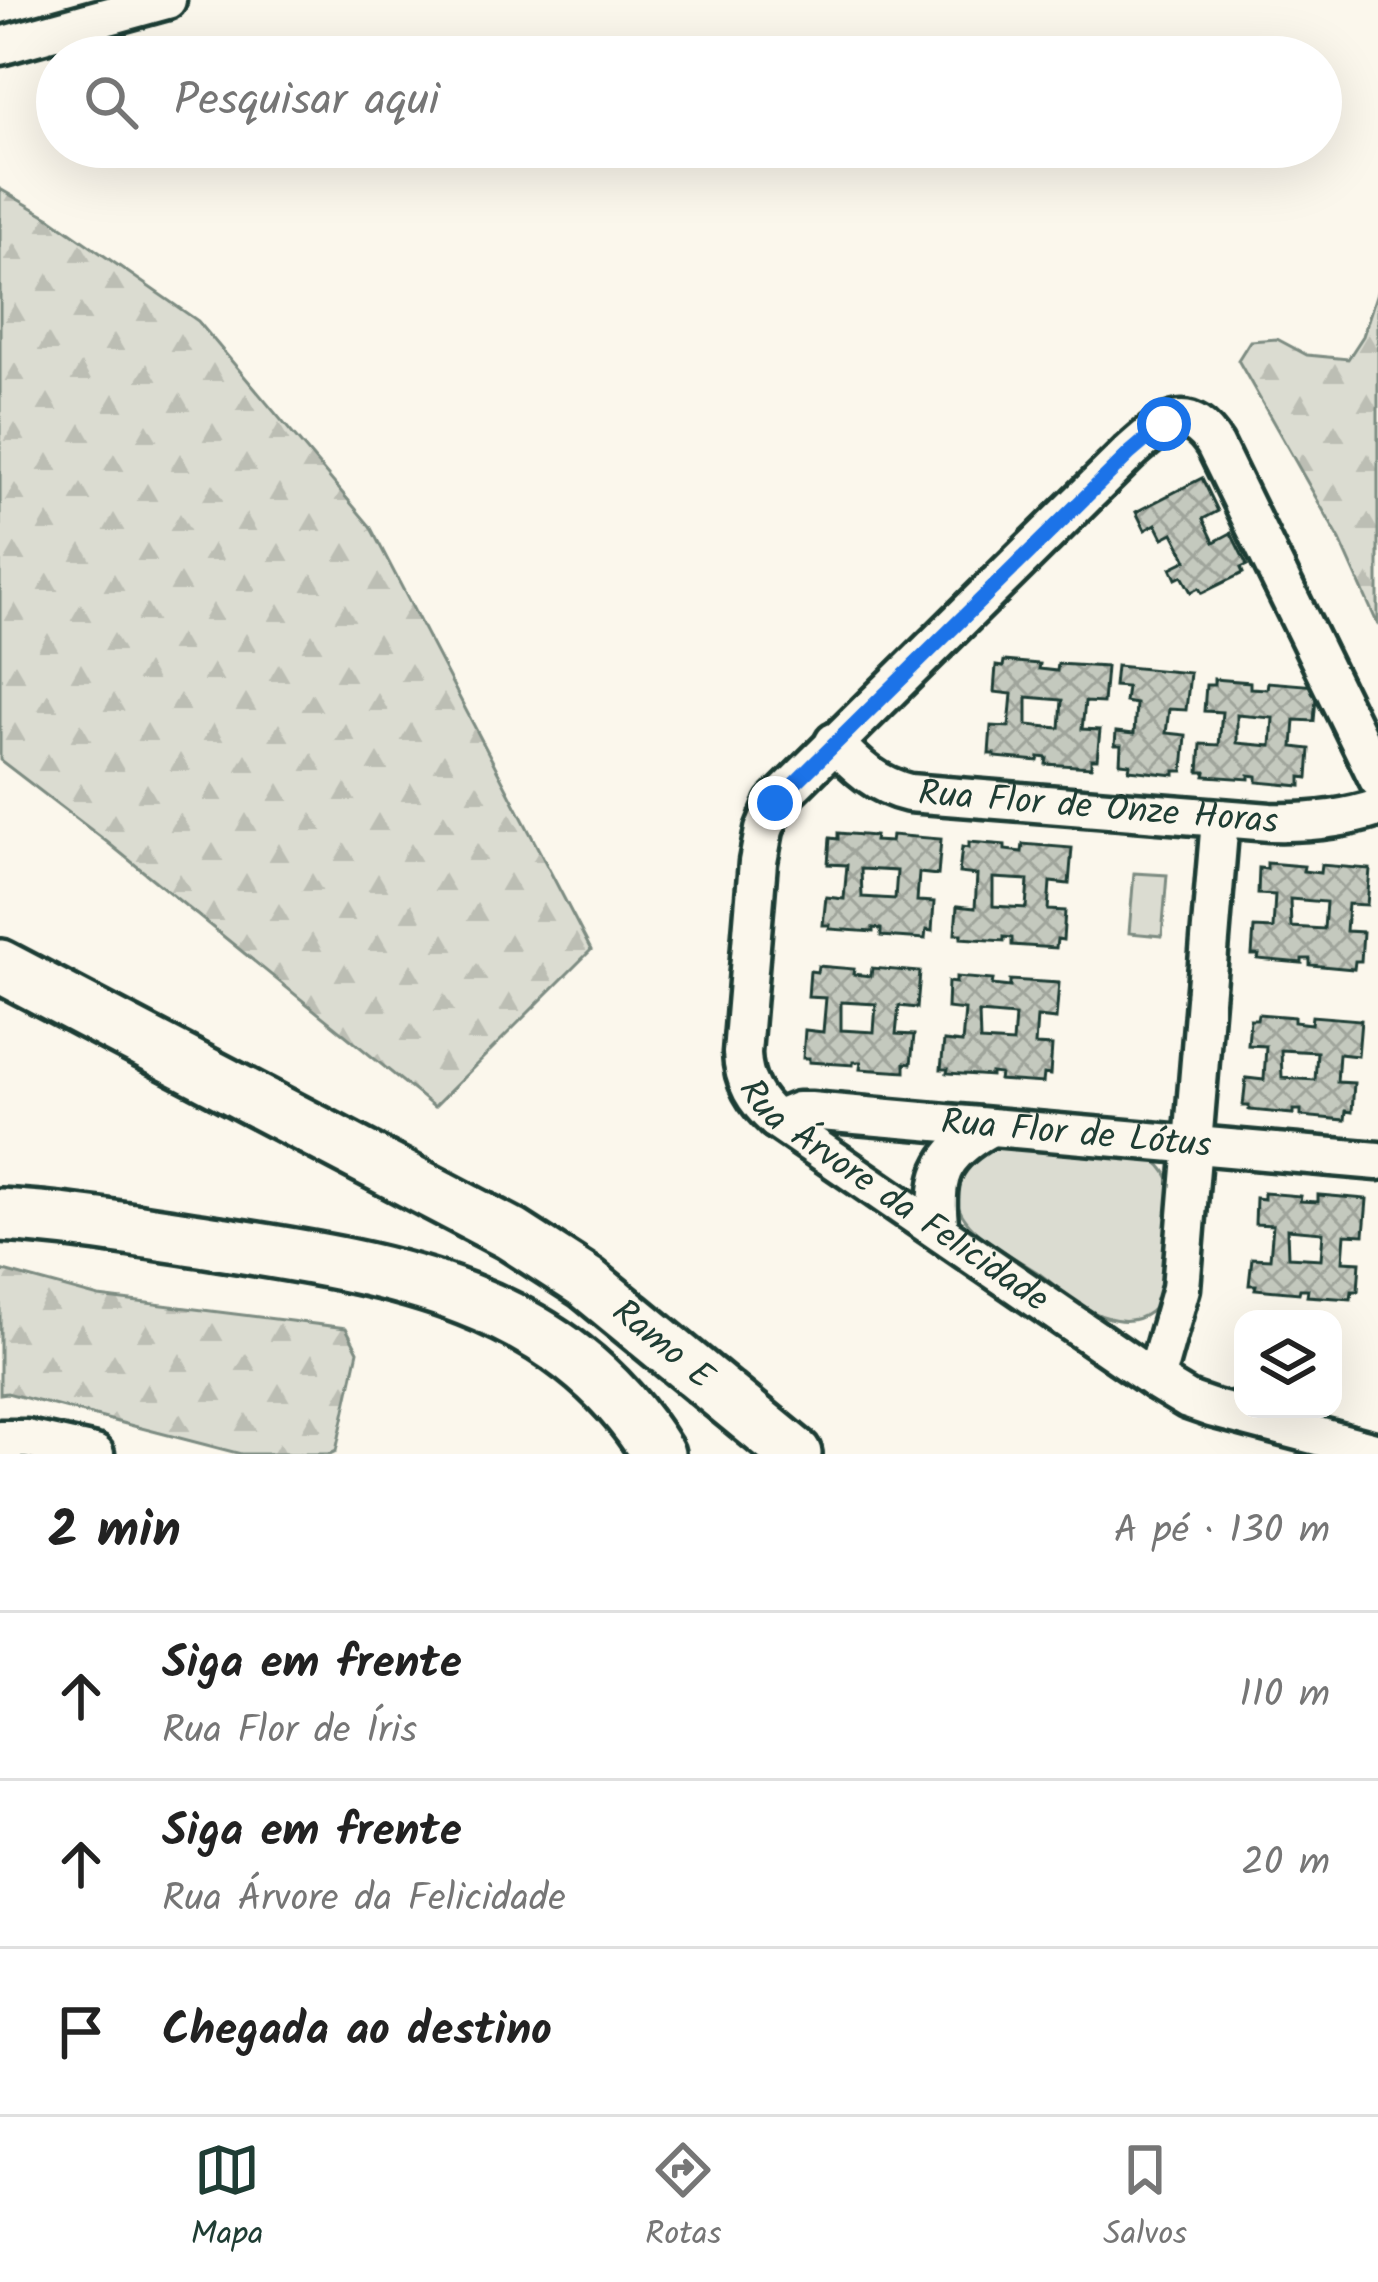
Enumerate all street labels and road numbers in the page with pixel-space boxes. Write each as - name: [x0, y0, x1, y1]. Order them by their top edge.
- street label: Rua Flor de Onze Horas: [916, 765, 1279, 851]
- street label: Rua Árvore da Felicidade: [722, 1069, 1060, 1328]
- street label: Rua Flor de Lótus: [939, 1094, 1214, 1175]
- street label: Ramo E: [599, 1285, 727, 1405]

